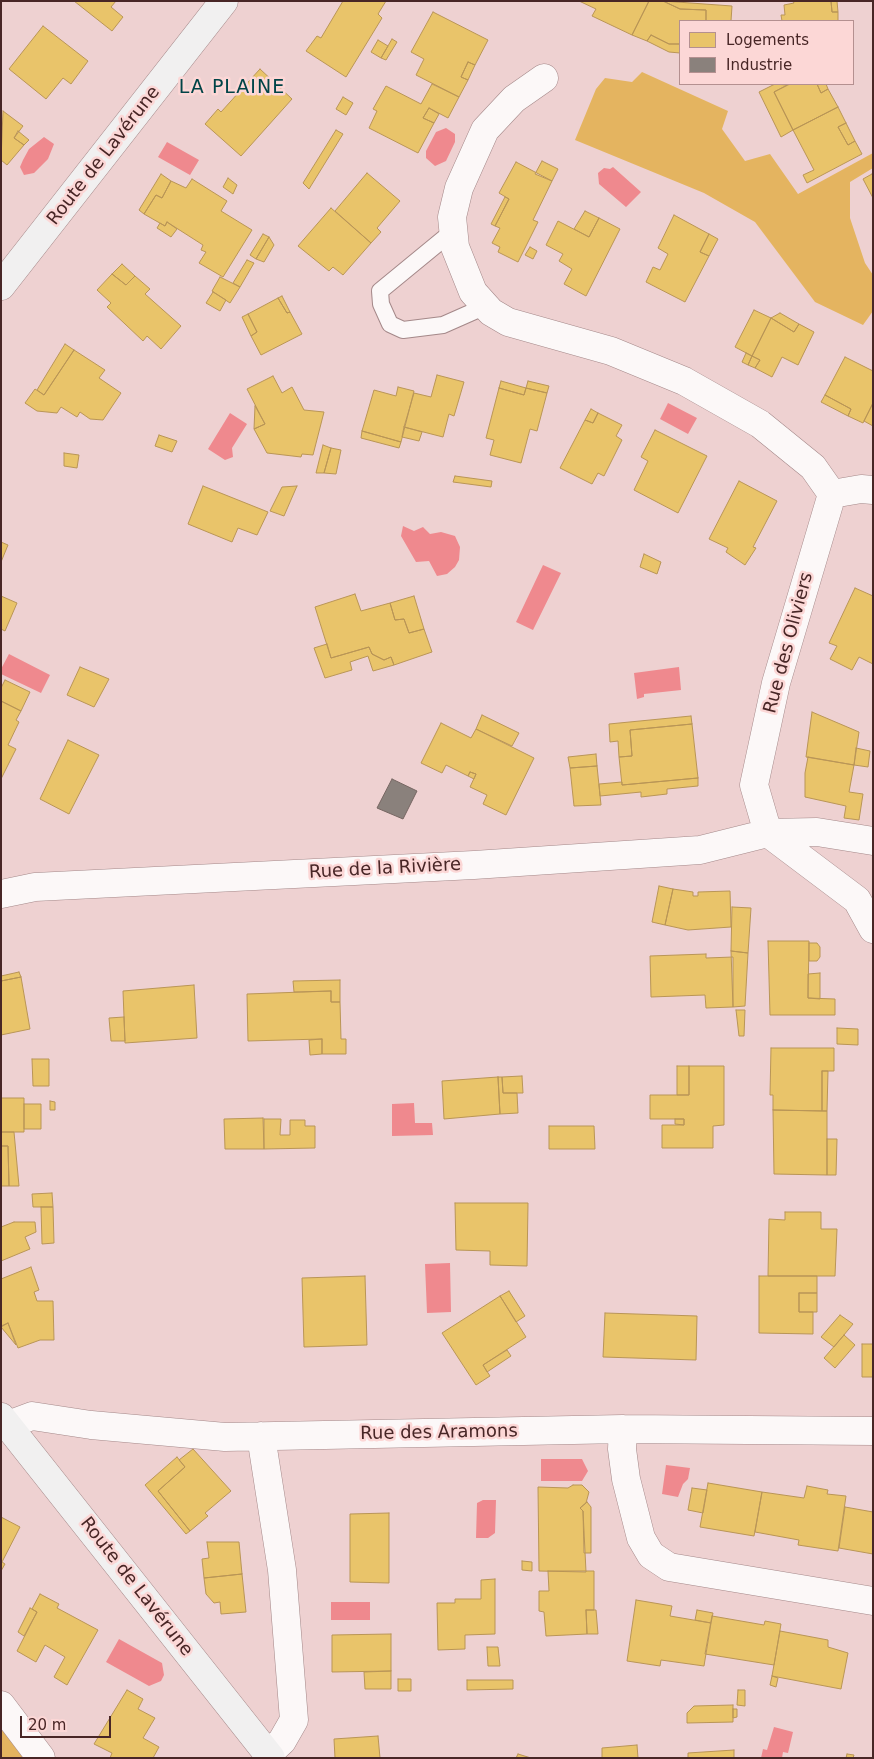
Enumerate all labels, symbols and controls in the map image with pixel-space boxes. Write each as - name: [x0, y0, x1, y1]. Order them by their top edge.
- legend: [679, 20, 854, 85]
- text: Logements: [726, 31, 809, 49]
- text: Industrie: [726, 56, 792, 74]
- district label: LA PLAINE: [178, 77, 286, 99]
- street label: Route de Lavérune: [43, 82, 165, 230]
- street label: Rue des Oliviers: [760, 570, 818, 716]
- street label: Rue de la Rivière: [308, 854, 462, 884]
- street label: Rue des Aramons: [360, 1421, 518, 1445]
- street label: Route de Lavérune: [75, 1513, 197, 1661]
- scale bar: [22, 1706, 114, 1738]
- text: 20 m: [28, 1716, 66, 1734]

